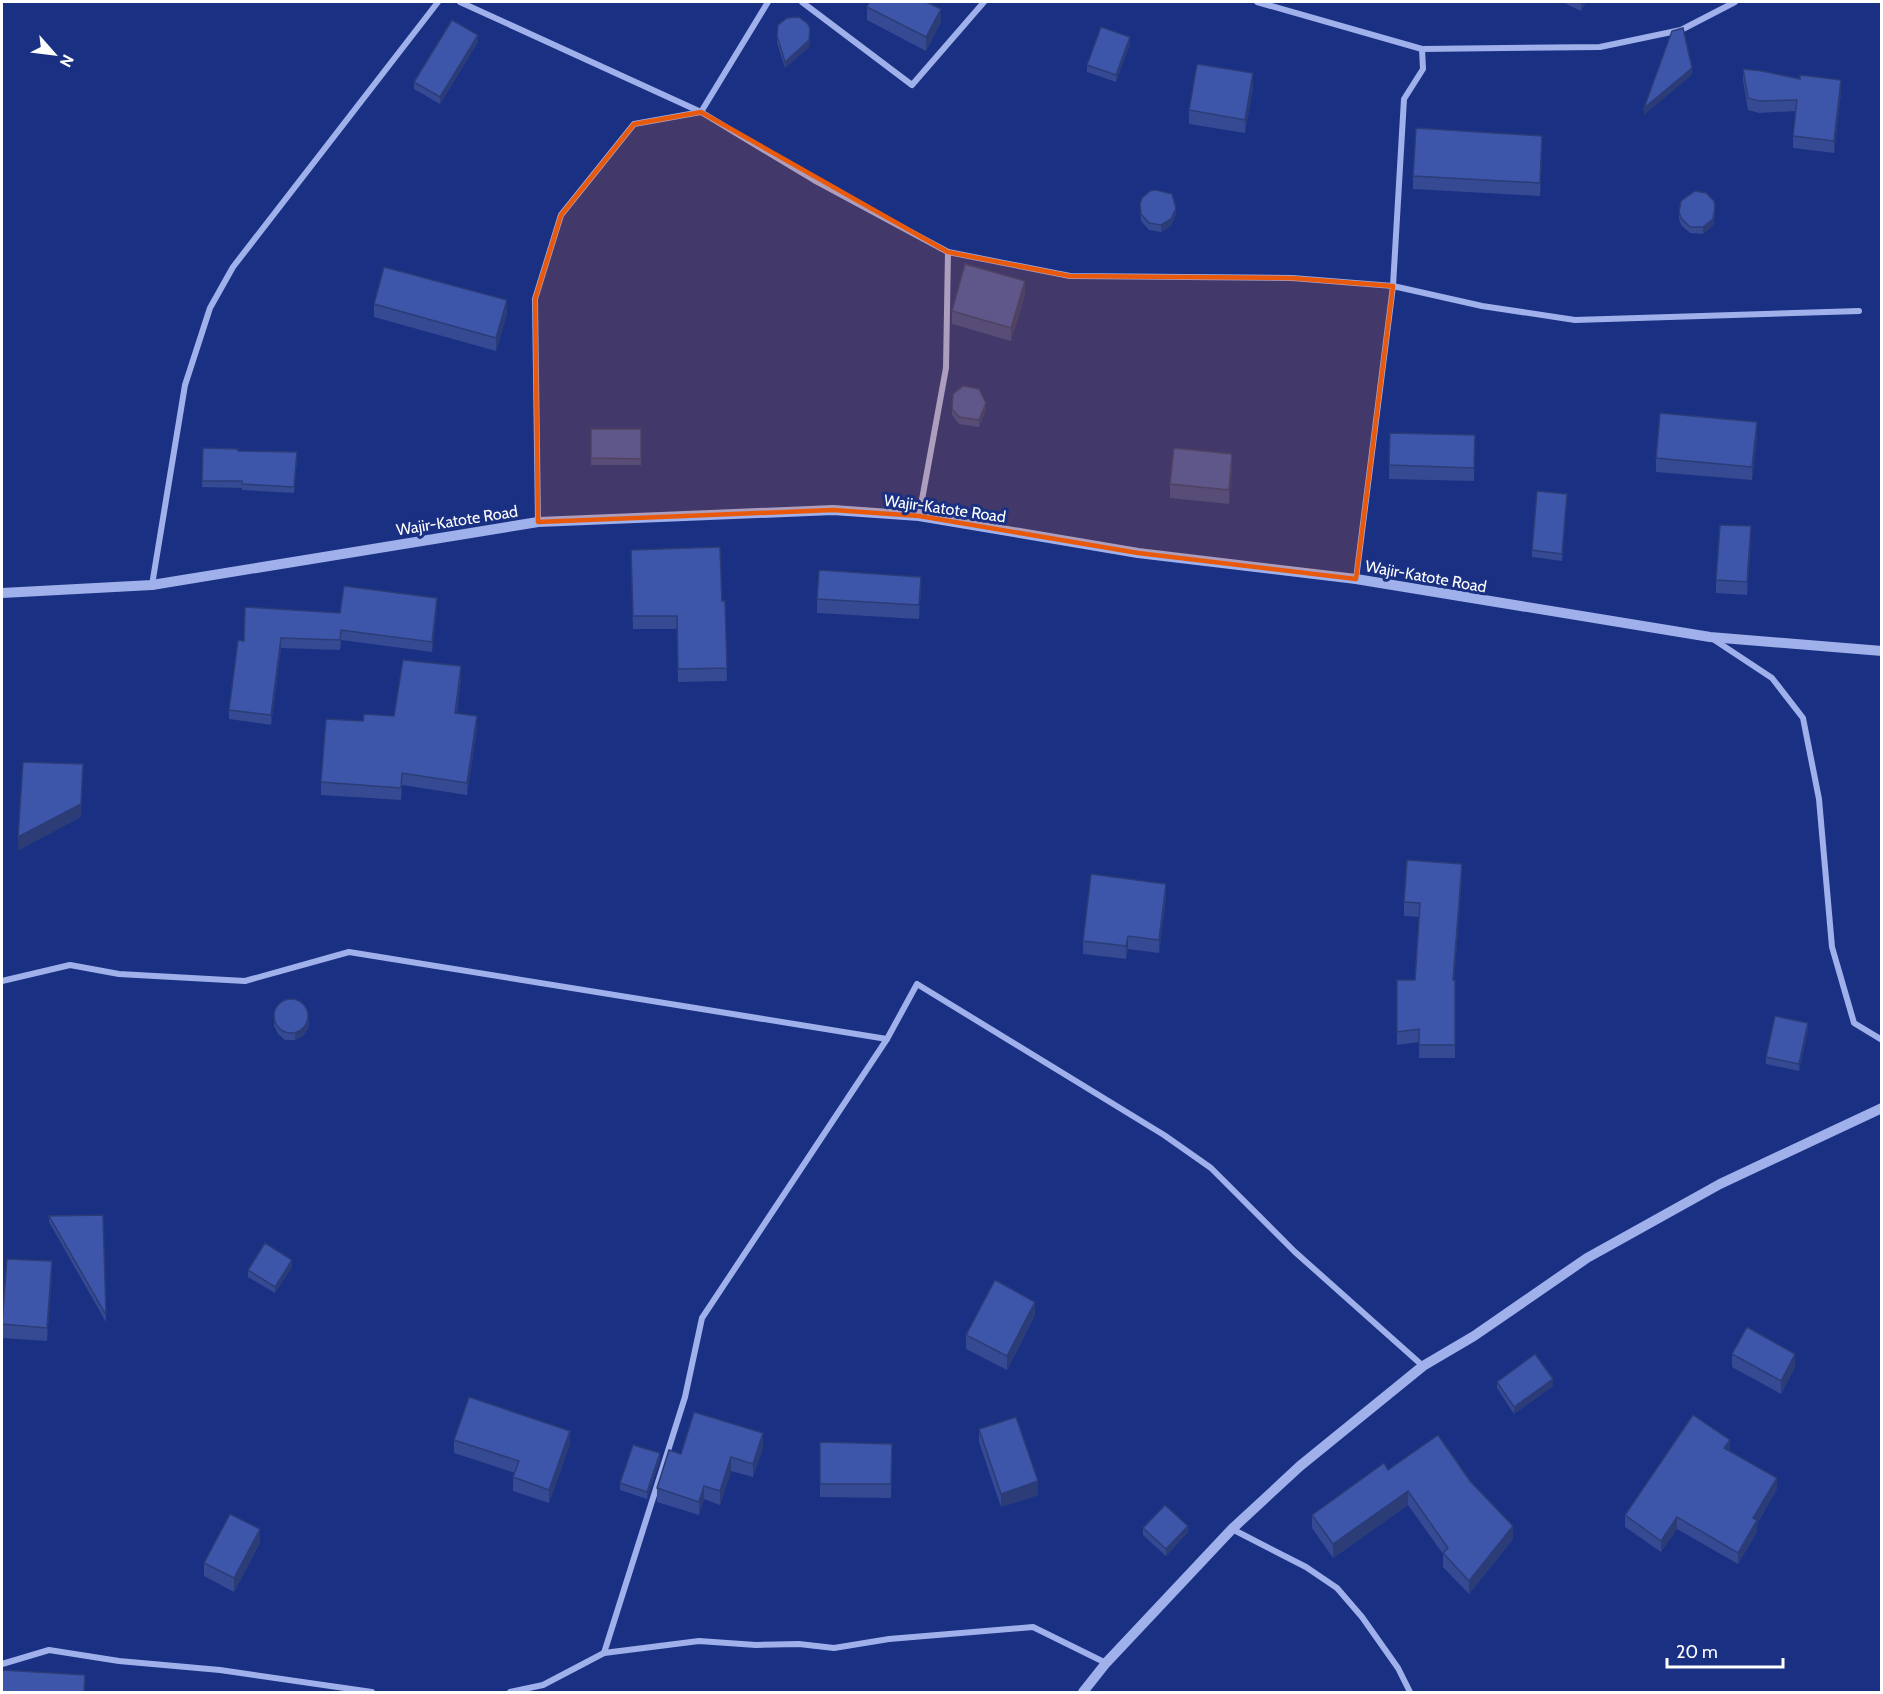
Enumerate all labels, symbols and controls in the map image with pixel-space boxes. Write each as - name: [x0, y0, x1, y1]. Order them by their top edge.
- north arrow: [24, 24, 84, 84]
- text: N: [56, 51, 78, 70]
- street label: Wajir-Katote Road: [883, 491, 1007, 526]
- street label: Wajir-Katote Road: [395, 501, 519, 539]
- street label: Wajir-Katote Road: [1364, 556, 1488, 597]
- scale bar: [1667, 1631, 1782, 1669]
- text: 20 m: [1676, 1641, 1718, 1663]

